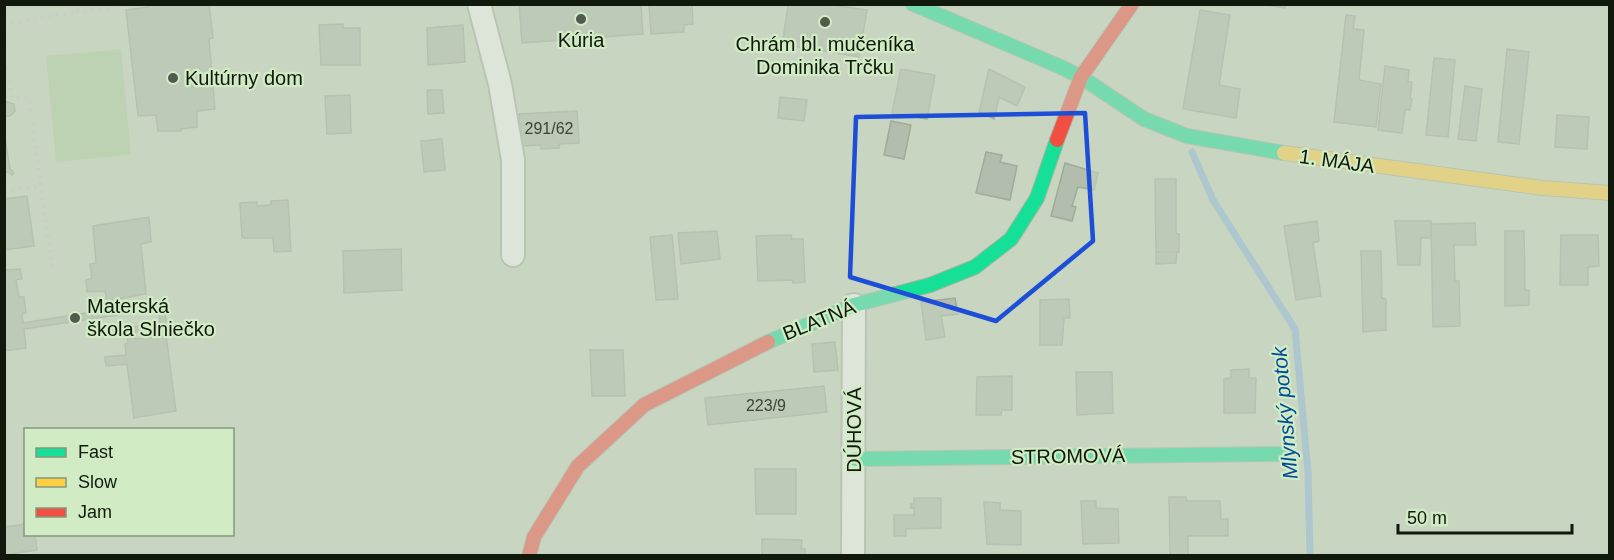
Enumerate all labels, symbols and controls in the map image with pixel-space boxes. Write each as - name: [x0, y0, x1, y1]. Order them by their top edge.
- marker: Kúria: [574, 12, 588, 26]
- marker: Chrám bl. mučeníka Dominika Trčku: [818, 15, 832, 29]
- place label: Kúria: [558, 29, 605, 51]
- place label: Chrám bl. mučeníka Dominika Trčku: [736, 33, 915, 78]
- place label: Kultúrny dom: [185, 67, 303, 89]
- marker: Kultúrny dom: [166, 71, 180, 85]
- house number: 291/62: [525, 120, 574, 137]
- street label: 1. MÁJA: [1298, 145, 1377, 177]
- place label: Materská škola Slniečko: [87, 295, 215, 340]
- street label: BLATNÁ: [779, 295, 859, 344]
- marker: Materská škola Slniečko: [68, 311, 82, 325]
- water label: Mlynský potok: [1267, 344, 1302, 480]
- street label: DÚHOVÁ: [843, 387, 865, 473]
- house number: 223/9: [746, 397, 786, 414]
- legend: [24, 428, 234, 536]
- text: Fast: [78, 442, 113, 462]
- street label: STROMOVÁ: [1011, 444, 1126, 468]
- text: Slow: [78, 472, 118, 492]
- scale bar: [1398, 497, 1572, 535]
- text: Jam: [78, 502, 112, 522]
- text: 50 m: [1407, 508, 1447, 528]

